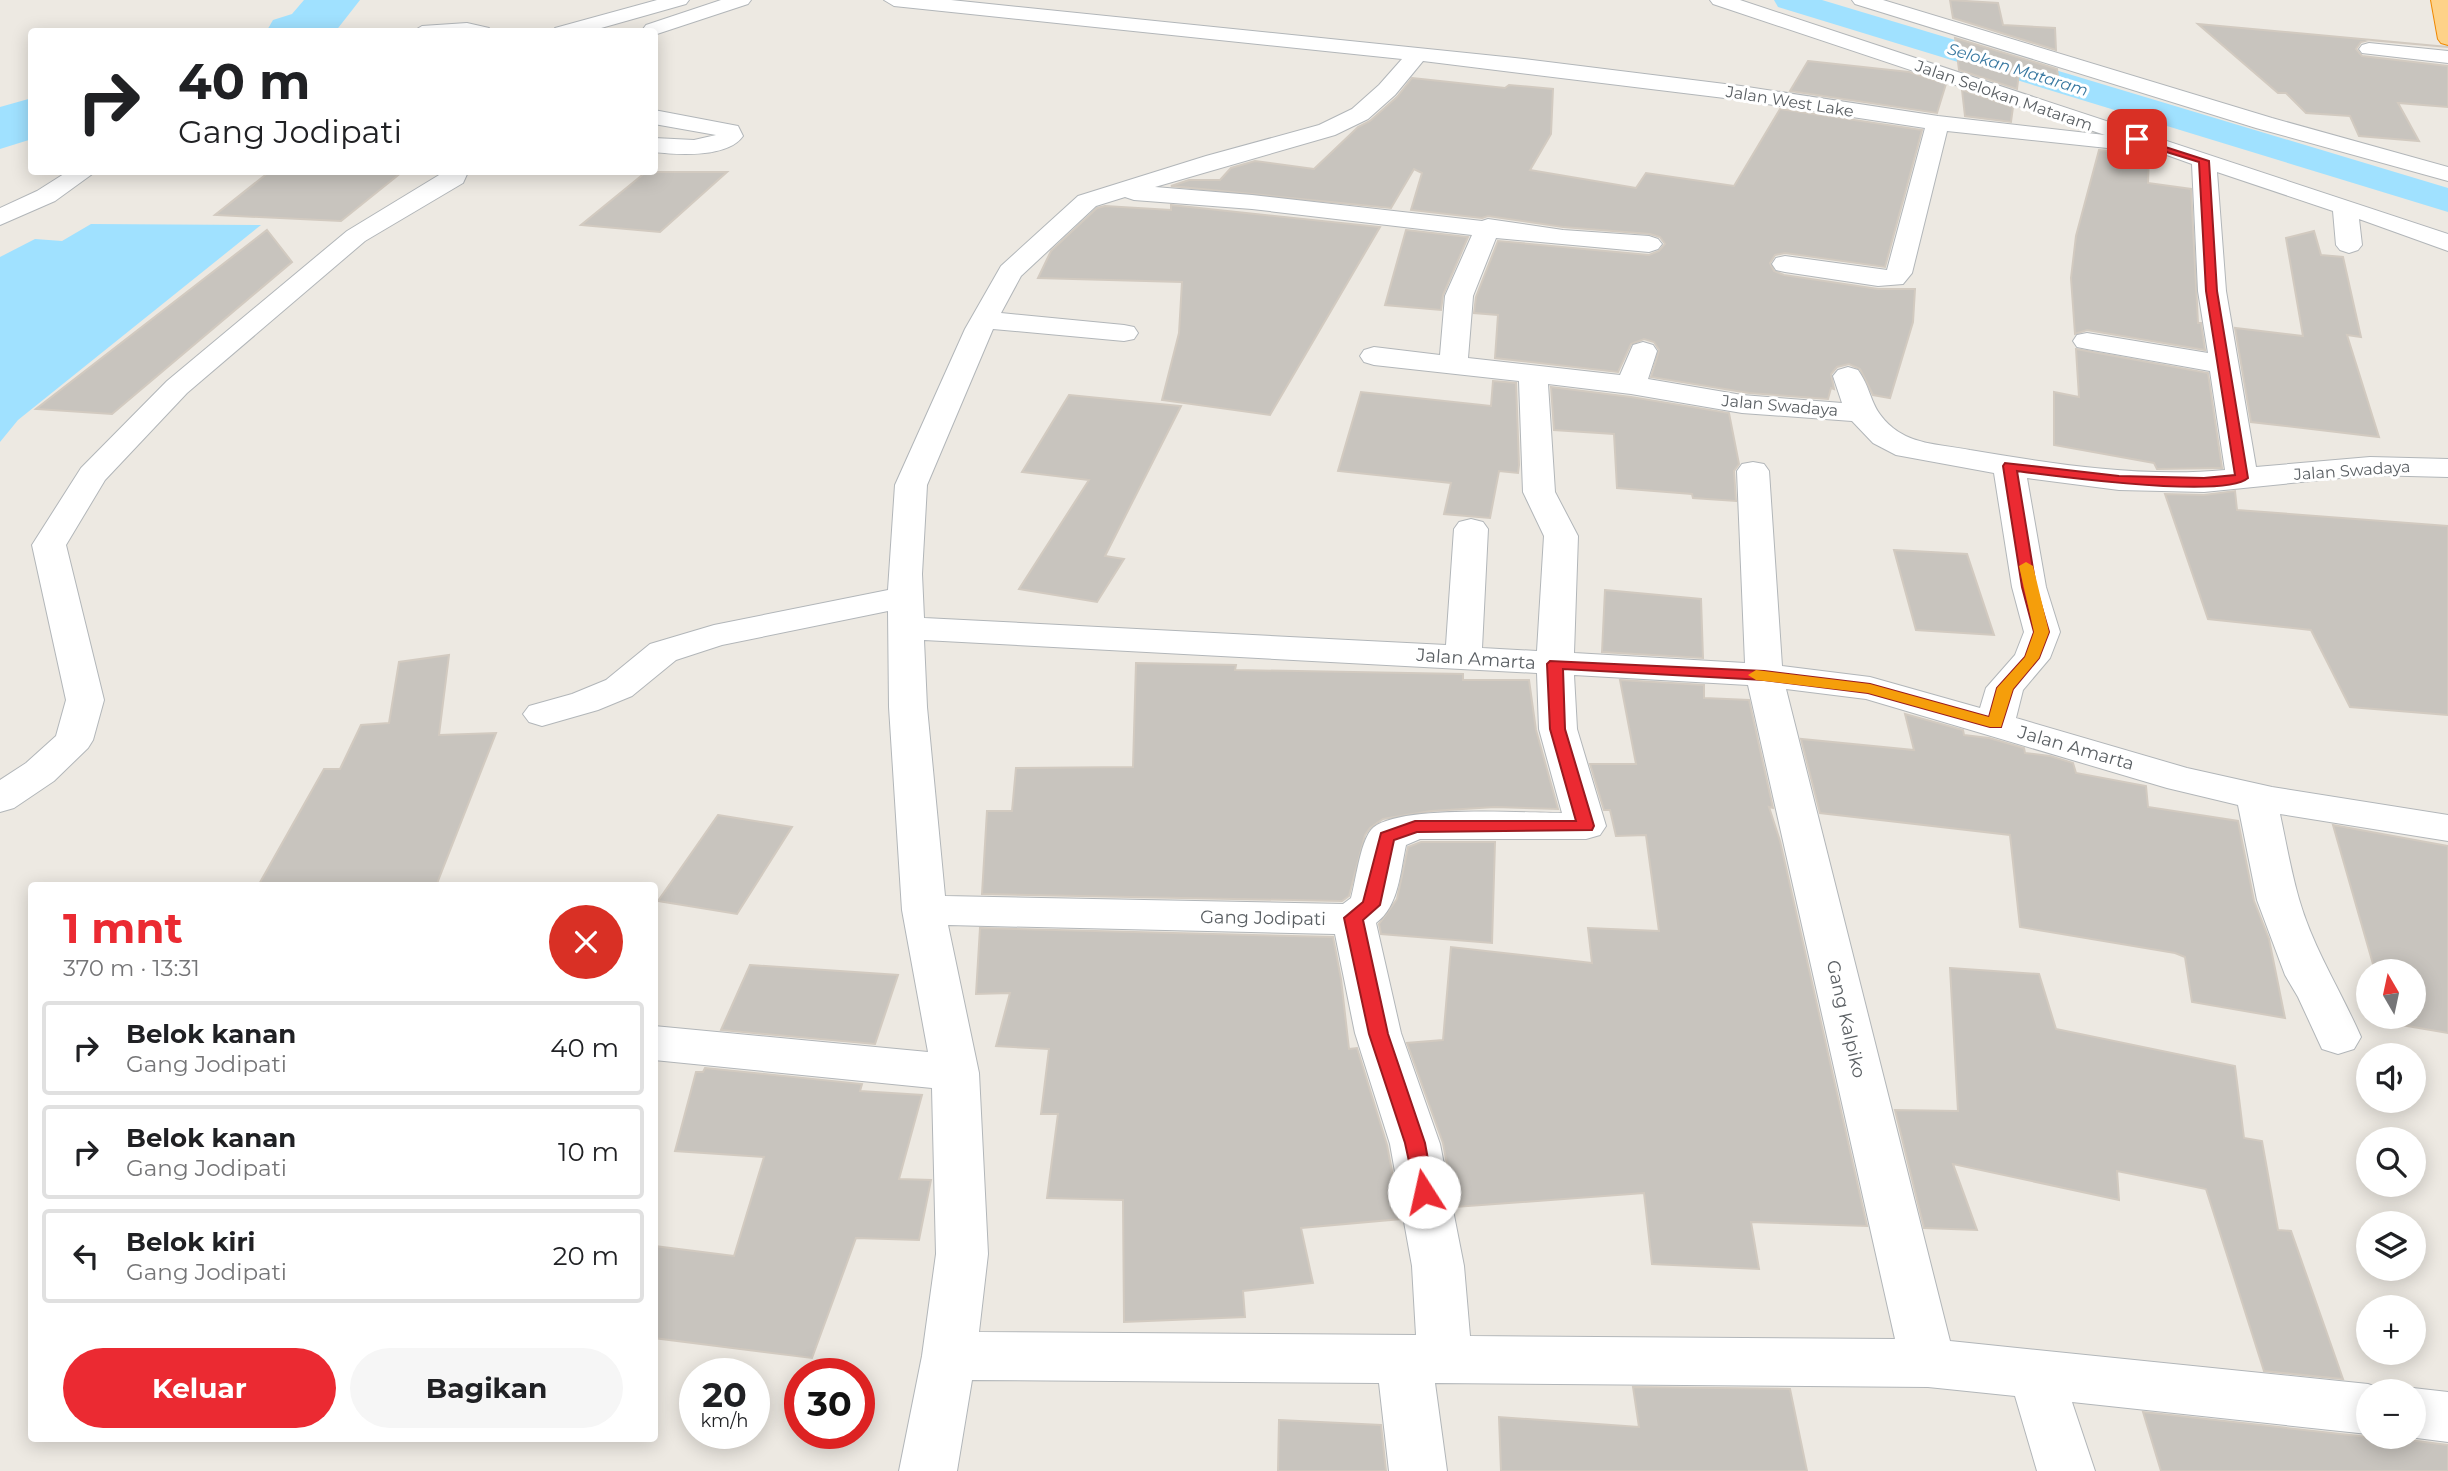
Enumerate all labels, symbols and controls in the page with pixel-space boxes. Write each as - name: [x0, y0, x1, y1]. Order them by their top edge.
- water label: Selokan Mataram: [1945, 39, 2090, 100]
- text: 40 m: [178, 52, 310, 111]
- icon: right: [63, 56, 154, 147]
- street label: Jalan Selokan Mataram: [1912, 56, 2095, 135]
- street label: Jalan West Lake: [1724, 82, 1855, 121]
- pin: [2107, 109, 2167, 169]
- text: Gang Jodipati: [178, 112, 402, 151]
- icon: arrive: [2118, 120, 2156, 158]
- street label: Jalan Swadaya: [1720, 391, 1839, 420]
- street label: Jalan Swadaya: [2292, 457, 2411, 484]
- street label: Jalan Amarta: [1415, 644, 1536, 674]
- street label: Jalan Amarta: [2014, 721, 2137, 775]
- text: 1 mnt: [63, 902, 183, 954]
- button: close: [549, 905, 623, 979]
- street label: Gang Jodipati: [1200, 906, 1326, 930]
- text: 370 m · 13:31: [63, 954, 200, 982]
- street label: Gang Kalpiko: [1822, 958, 1870, 1080]
- north arrow: [2356, 959, 2426, 1029]
- map controls: [2356, 959, 2426, 1449]
- text: Belok kanan: [126, 1018, 296, 1050]
- icon: right: [67, 1029, 105, 1067]
- text: 40 m: [550, 1032, 619, 1064]
- button: sound: [2356, 1043, 2426, 1113]
- text: Gang Jodipati: [126, 1050, 287, 1078]
- text: Belok kanan: [126, 1122, 296, 1154]
- button: search: [2356, 1127, 2426, 1197]
- icon: right: [67, 1133, 105, 1171]
- text: 10 m: [558, 1136, 619, 1168]
- text: Gang Jodipati: [126, 1154, 287, 1182]
- position arrow: [1387, 1155, 1461, 1229]
- button: layers: [2356, 1211, 2426, 1281]
- text: Belok kiri: [126, 1226, 255, 1258]
- icon: left: [67, 1237, 105, 1275]
- text: 20 m: [553, 1240, 619, 1272]
- text: Gang Jodipati: [126, 1258, 287, 1286]
- button: +: [2356, 1295, 2426, 1365]
- button: Keluar: [63, 1348, 336, 1428]
- button: Bagikan: [350, 1348, 623, 1428]
- speed limit sign: 30: [784, 1358, 875, 1449]
- text: 20: [702, 1373, 747, 1416]
- button: −: [2356, 1379, 2426, 1449]
- text: km/h: [700, 1410, 749, 1432]

